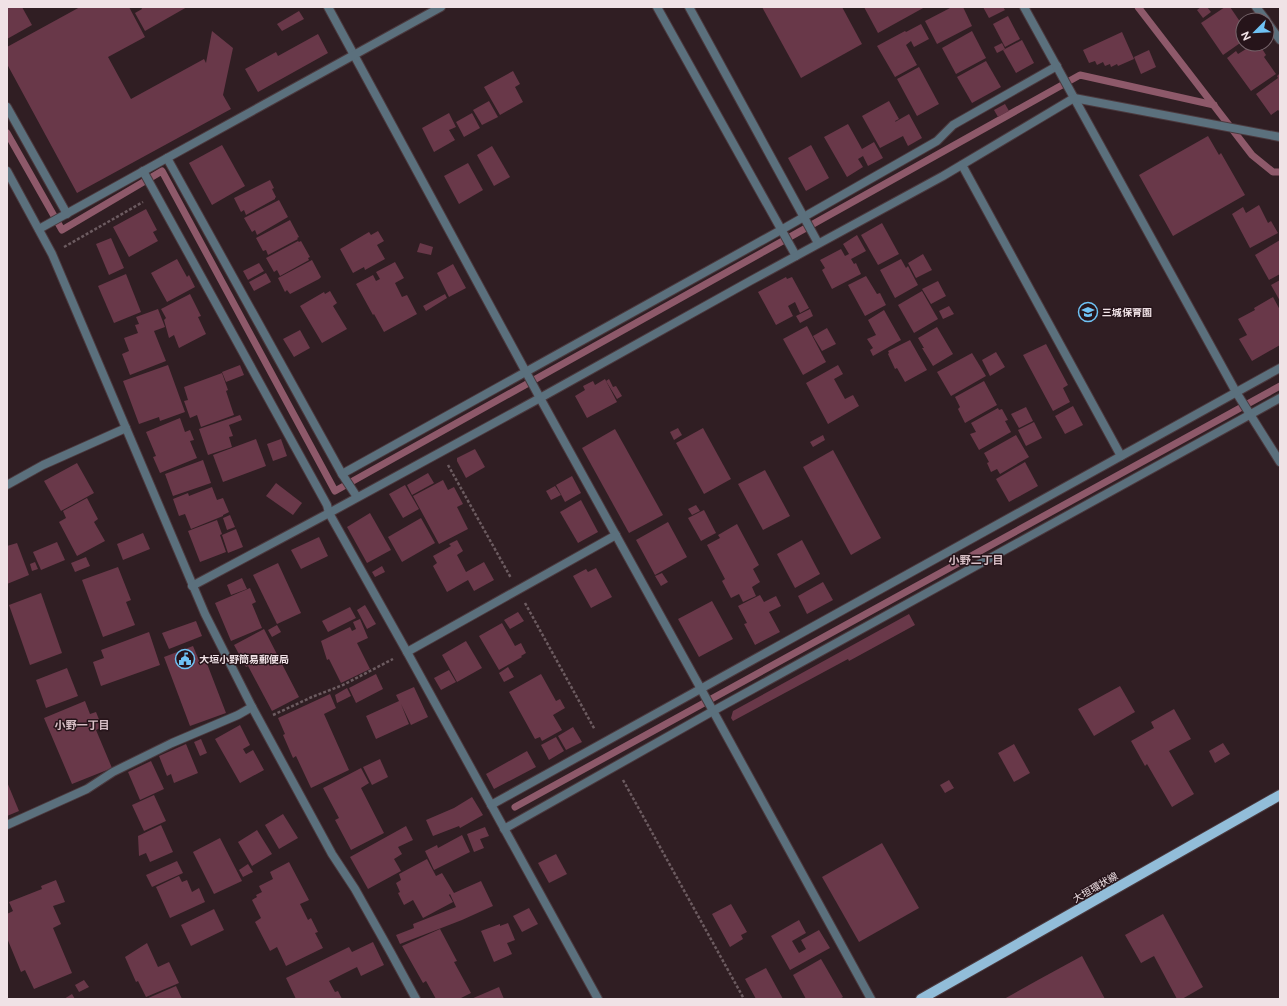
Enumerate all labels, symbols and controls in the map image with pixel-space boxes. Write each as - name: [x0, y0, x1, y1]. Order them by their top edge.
- north arrow: [1235, 12, 1275, 52]
- text: N: [1239, 29, 1254, 42]
- school or university icon: 三城保育園: [1077, 301, 1099, 323]
- place label: 三城保育園: [1102, 307, 1152, 318]
- district label: 小野二丁目: [949, 554, 1004, 567]
- public building icon: 大垣小野簡易郵便局: [174, 648, 196, 670]
- place label: 大垣小野簡易郵便局: [199, 654, 289, 665]
- district label: 小野一丁目: [55, 719, 110, 732]
- street label: 大垣環状線: [1071, 870, 1120, 905]

